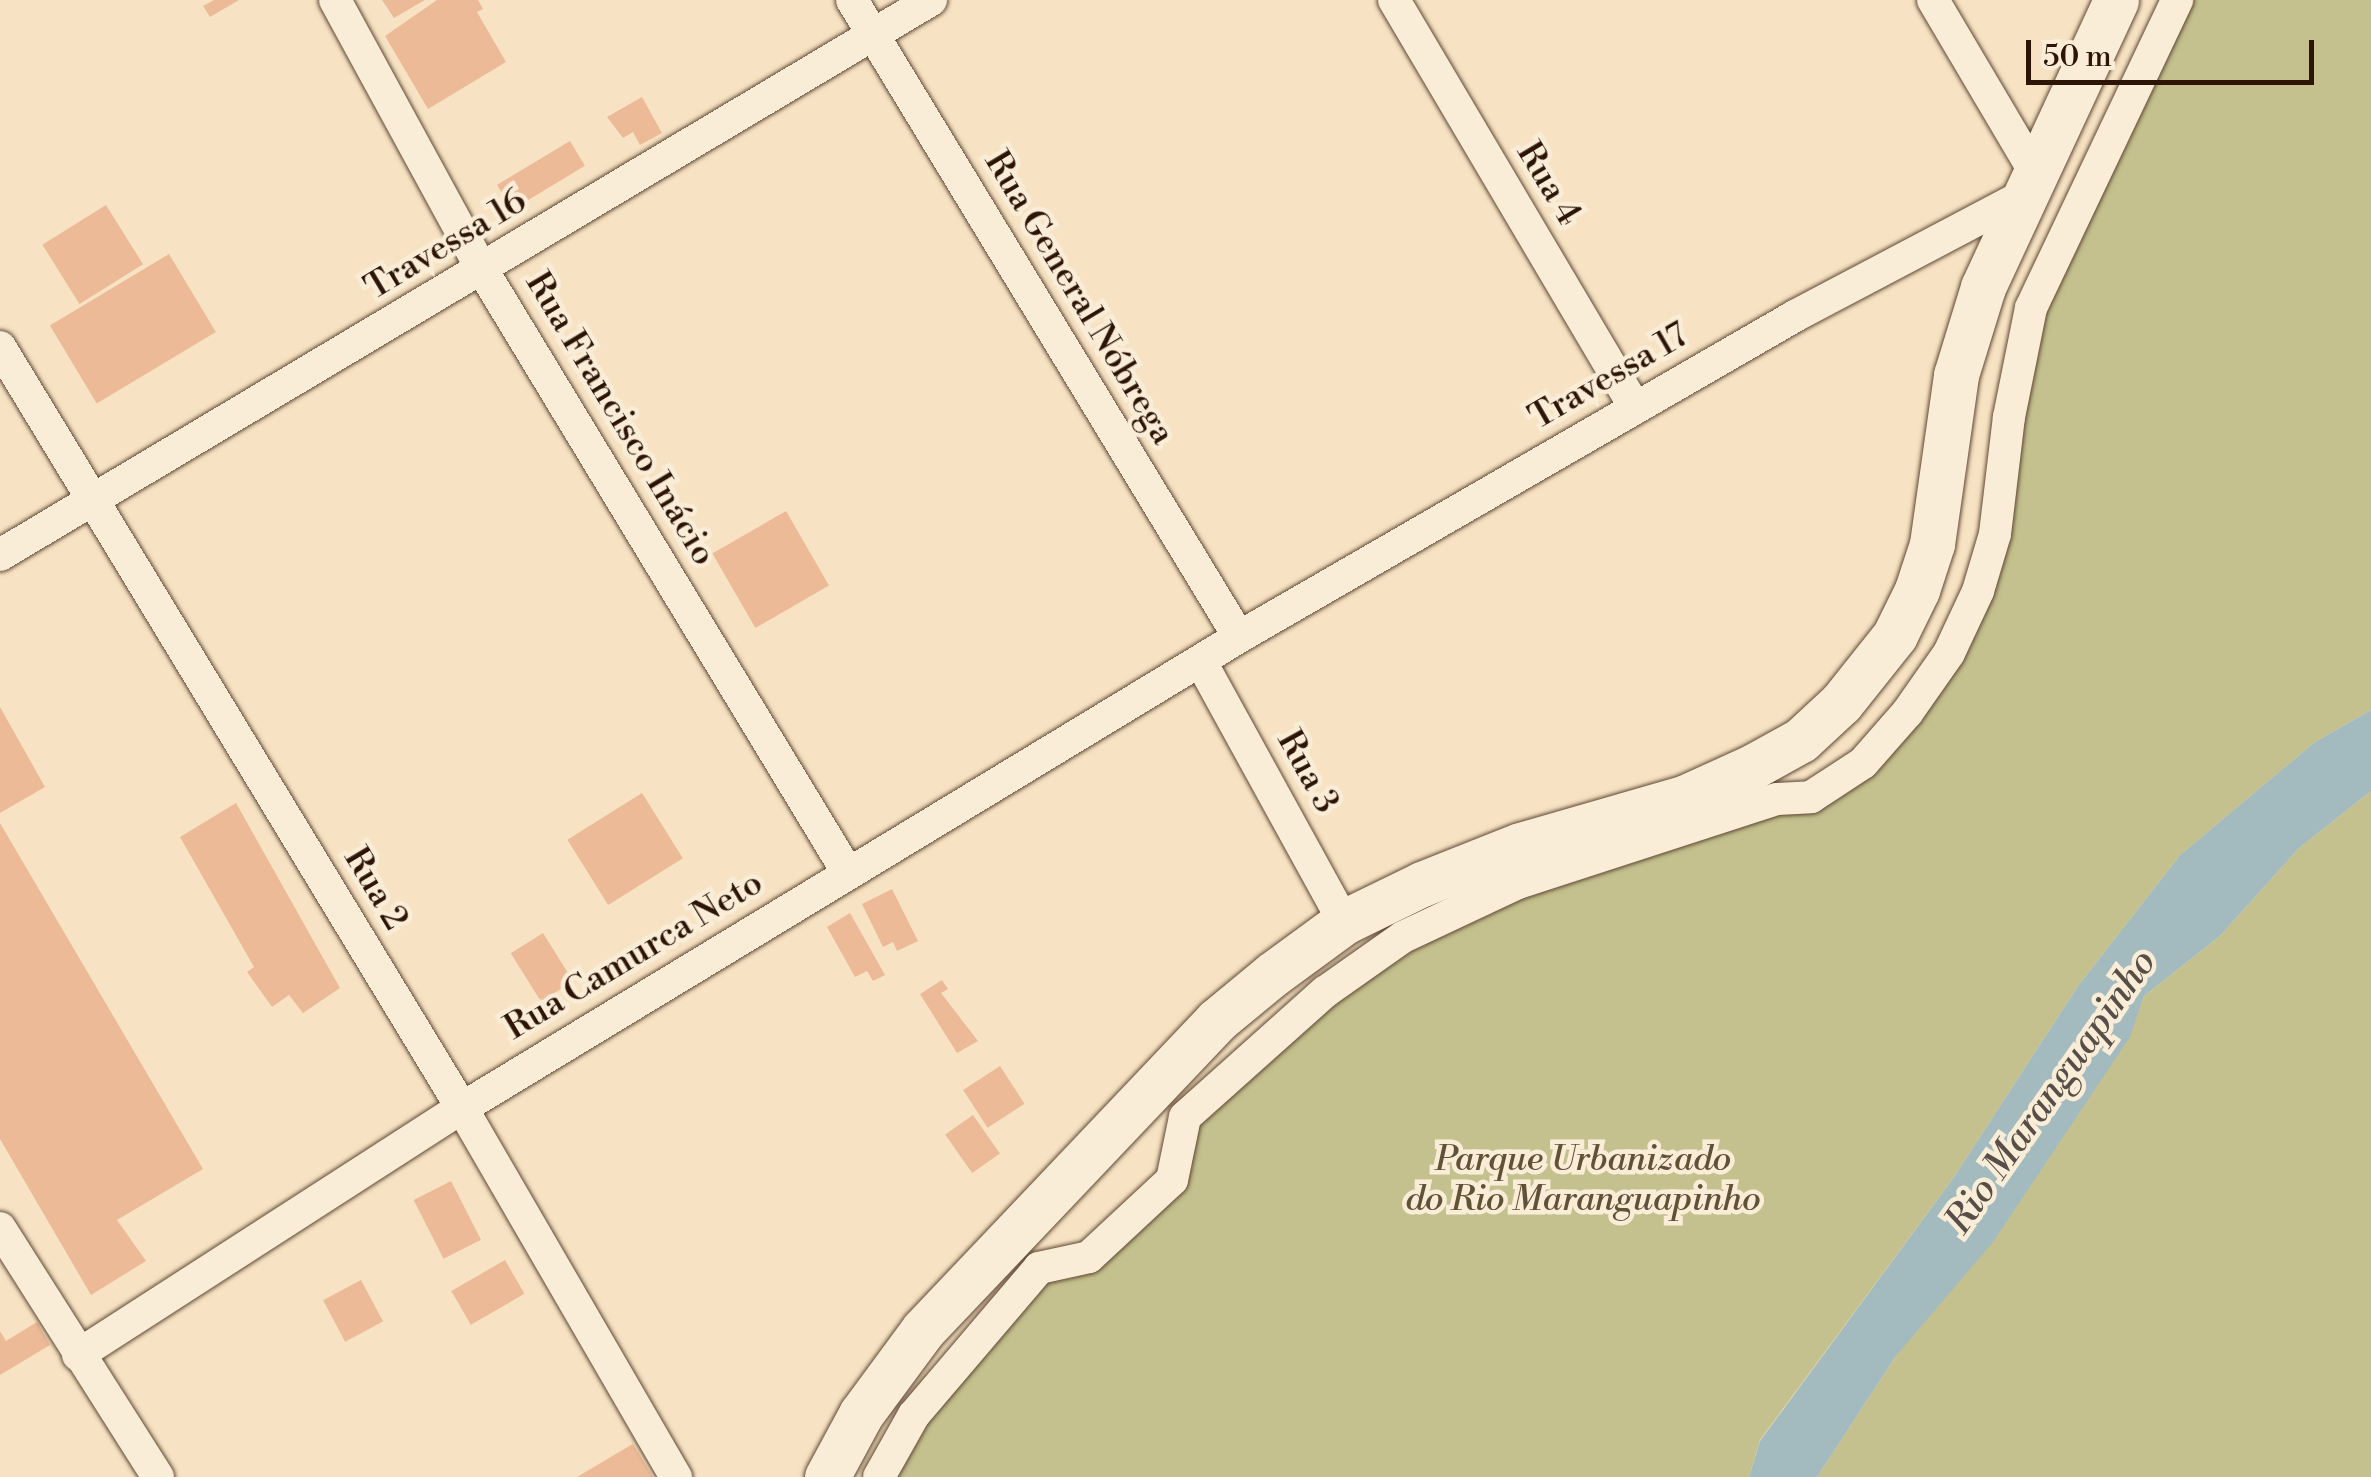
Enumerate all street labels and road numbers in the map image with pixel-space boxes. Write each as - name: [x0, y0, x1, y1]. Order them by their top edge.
- street label: Rua 4: [1507, 135, 1589, 233]
- street label: Rua General Nóbrega: [975, 144, 1183, 452]
- street label: Travessa 16: [358, 180, 534, 310]
- street label: Rua Francisco Inácio: [516, 265, 724, 573]
- street label: Travessa 17: [1522, 315, 1696, 439]
- street label: Rua 3: [1267, 723, 1347, 821]
- street label: Rua 2: [334, 840, 416, 938]
- street label: Rua Camurca Neto: [497, 862, 771, 1050]

